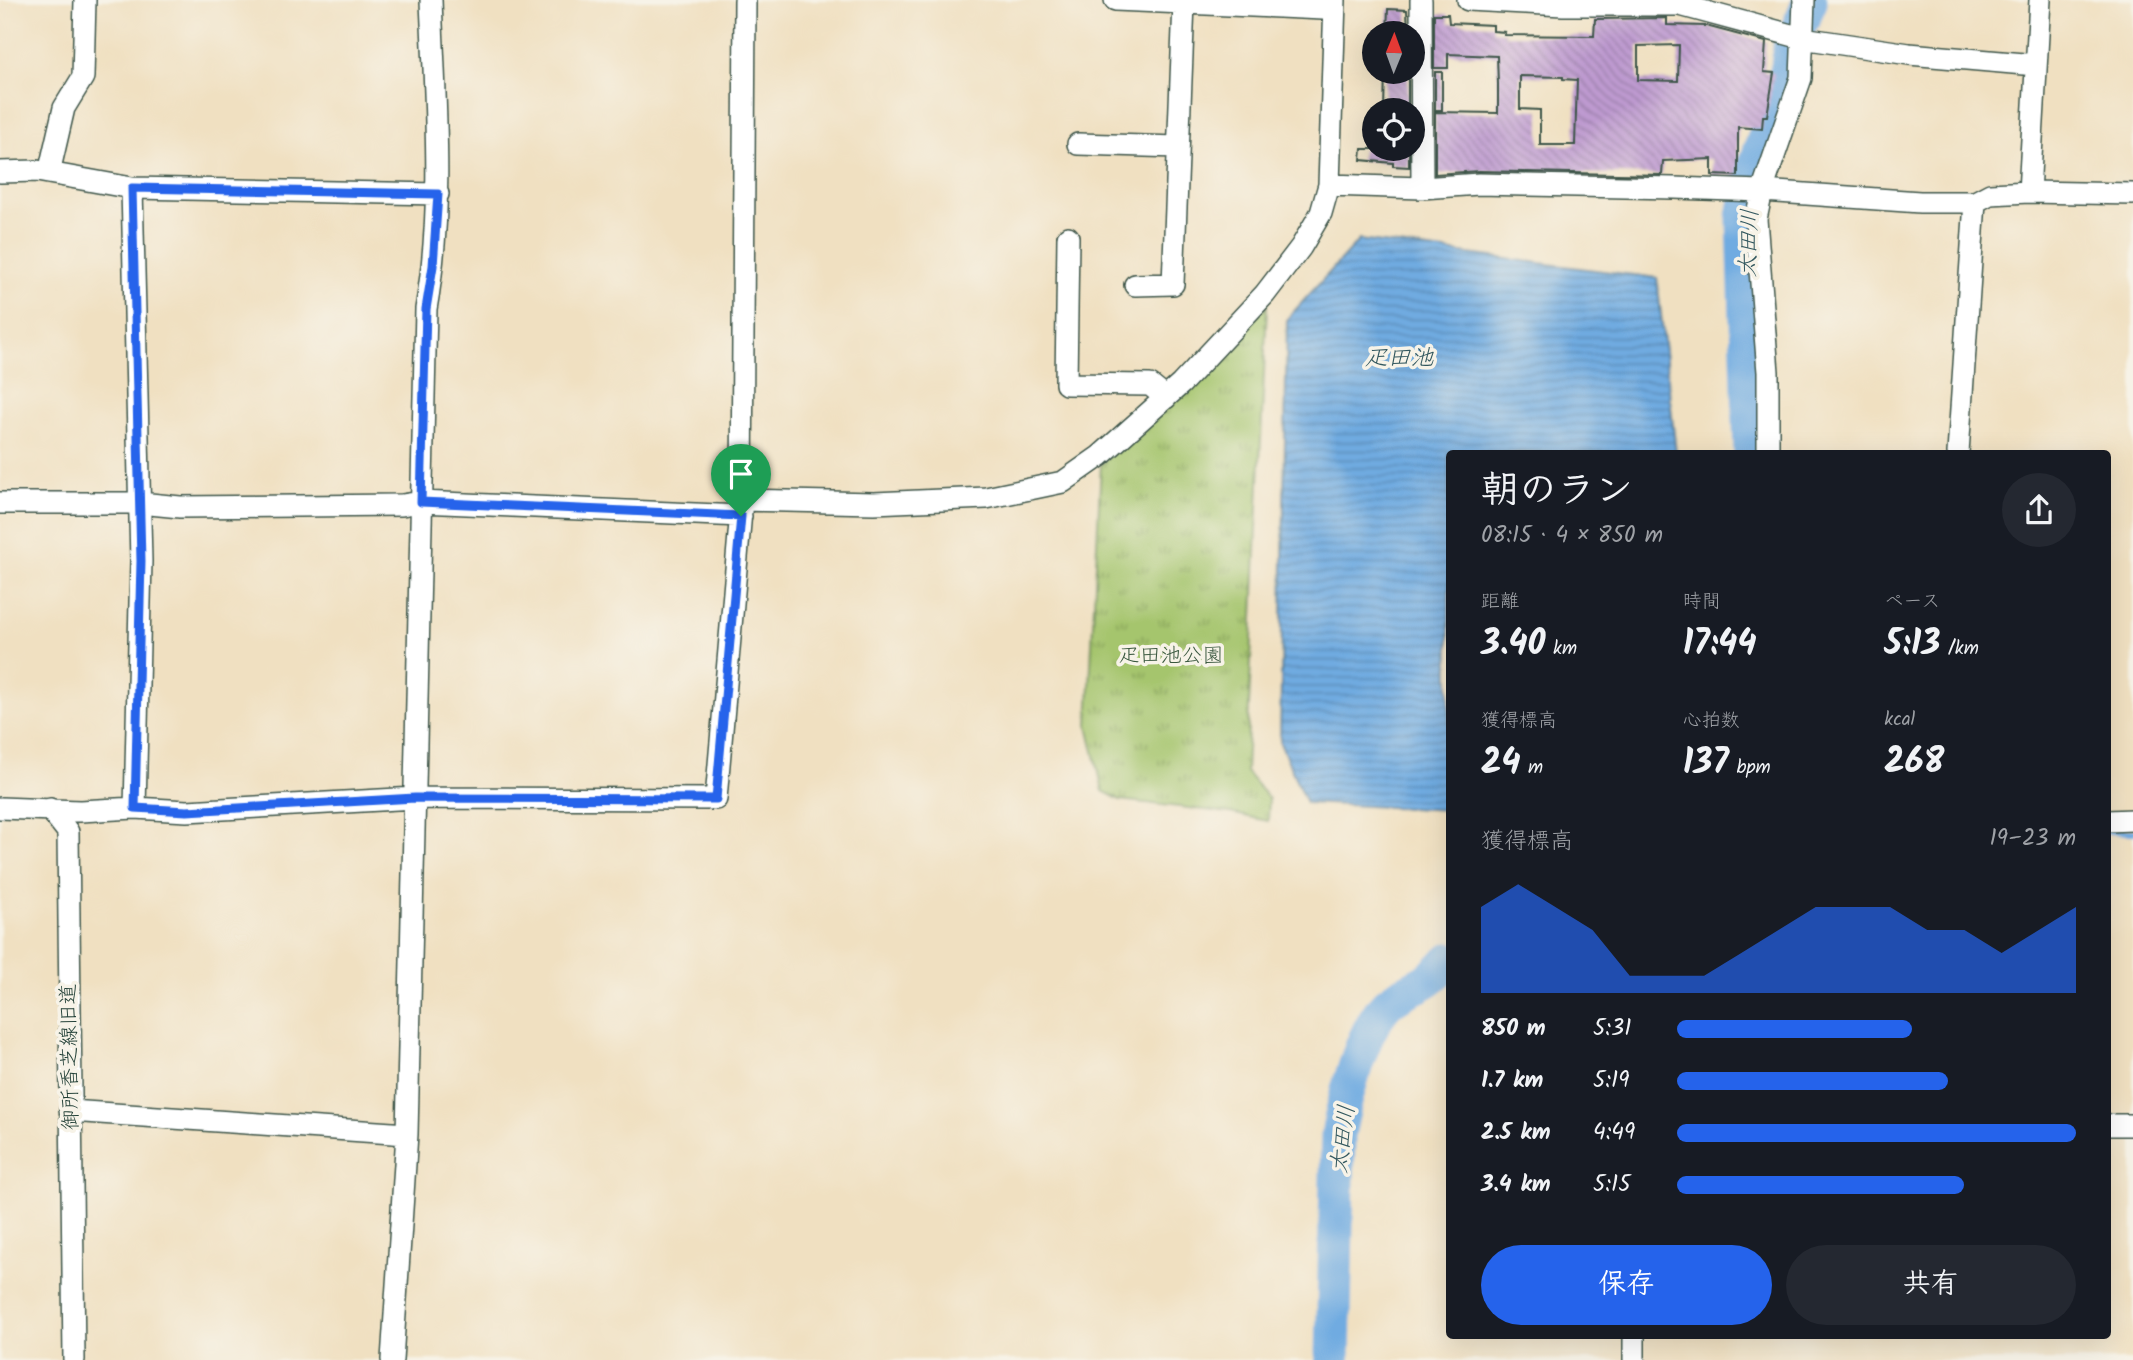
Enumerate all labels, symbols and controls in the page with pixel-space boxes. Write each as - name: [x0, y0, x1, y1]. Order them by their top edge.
- north arrow: [1362, 21, 1424, 84]
- map controls: [1362, 21, 1425, 161]
- button: locate: [1362, 98, 1425, 161]
- water label: 太田川: [1731, 208, 1769, 278]
- water label: 疋田池: [1365, 341, 1435, 377]
- pin: [711, 444, 771, 516]
- icon: arrive: [722, 455, 760, 493]
- text: 朝のラン: [1481, 462, 1633, 522]
- button: share: [2002, 473, 2076, 547]
- text: 08:15 · 4 × 850 m: [1481, 518, 1663, 554]
- text: 距離: [1481, 587, 1519, 617]
- text: 時間: [1683, 587, 1721, 617]
- text: ペース: [1884, 587, 1940, 617]
- text: 3.40: [1481, 617, 1545, 673]
- text: 17:44: [1683, 617, 1757, 673]
- text: 5:13: [1884, 617, 1940, 673]
- text: km: [1545, 634, 1577, 664]
- text: /km: [1940, 634, 1979, 664]
- park label: 疋田池公園: [1119, 640, 1224, 673]
- text: kcal: [1884, 705, 1915, 735]
- text: 獲得標高: [1481, 706, 1557, 736]
- text: 心拍数: [1683, 706, 1740, 736]
- text: 268: [1884, 735, 1944, 791]
- text: 24: [1481, 736, 1520, 792]
- text: 137: [1683, 736, 1729, 792]
- text: m: [1520, 753, 1543, 783]
- text: bpm: [1729, 753, 1771, 783]
- text: 19–23 m: [1989, 821, 2076, 857]
- text: 獲得標高: [1481, 824, 1573, 860]
- street label: 御所香芝線旧道: [53, 983, 88, 1131]
- text: 850 m: [1481, 1011, 1546, 1047]
- text: 5:31: [1593, 1011, 1631, 1047]
- text: 1.7 km: [1481, 1063, 1543, 1099]
- text: 5:19: [1593, 1063, 1629, 1099]
- water label: 太田川: [1322, 1103, 1366, 1176]
- text: 2.5 km: [1481, 1115, 1551, 1151]
- text: 4:49: [1593, 1115, 1635, 1151]
- text: 3.4 km: [1481, 1167, 1551, 1203]
- text: 5:15: [1593, 1167, 1631, 1203]
- button: 保存: [1481, 1245, 1772, 1325]
- button: 共有: [1786, 1245, 2076, 1325]

